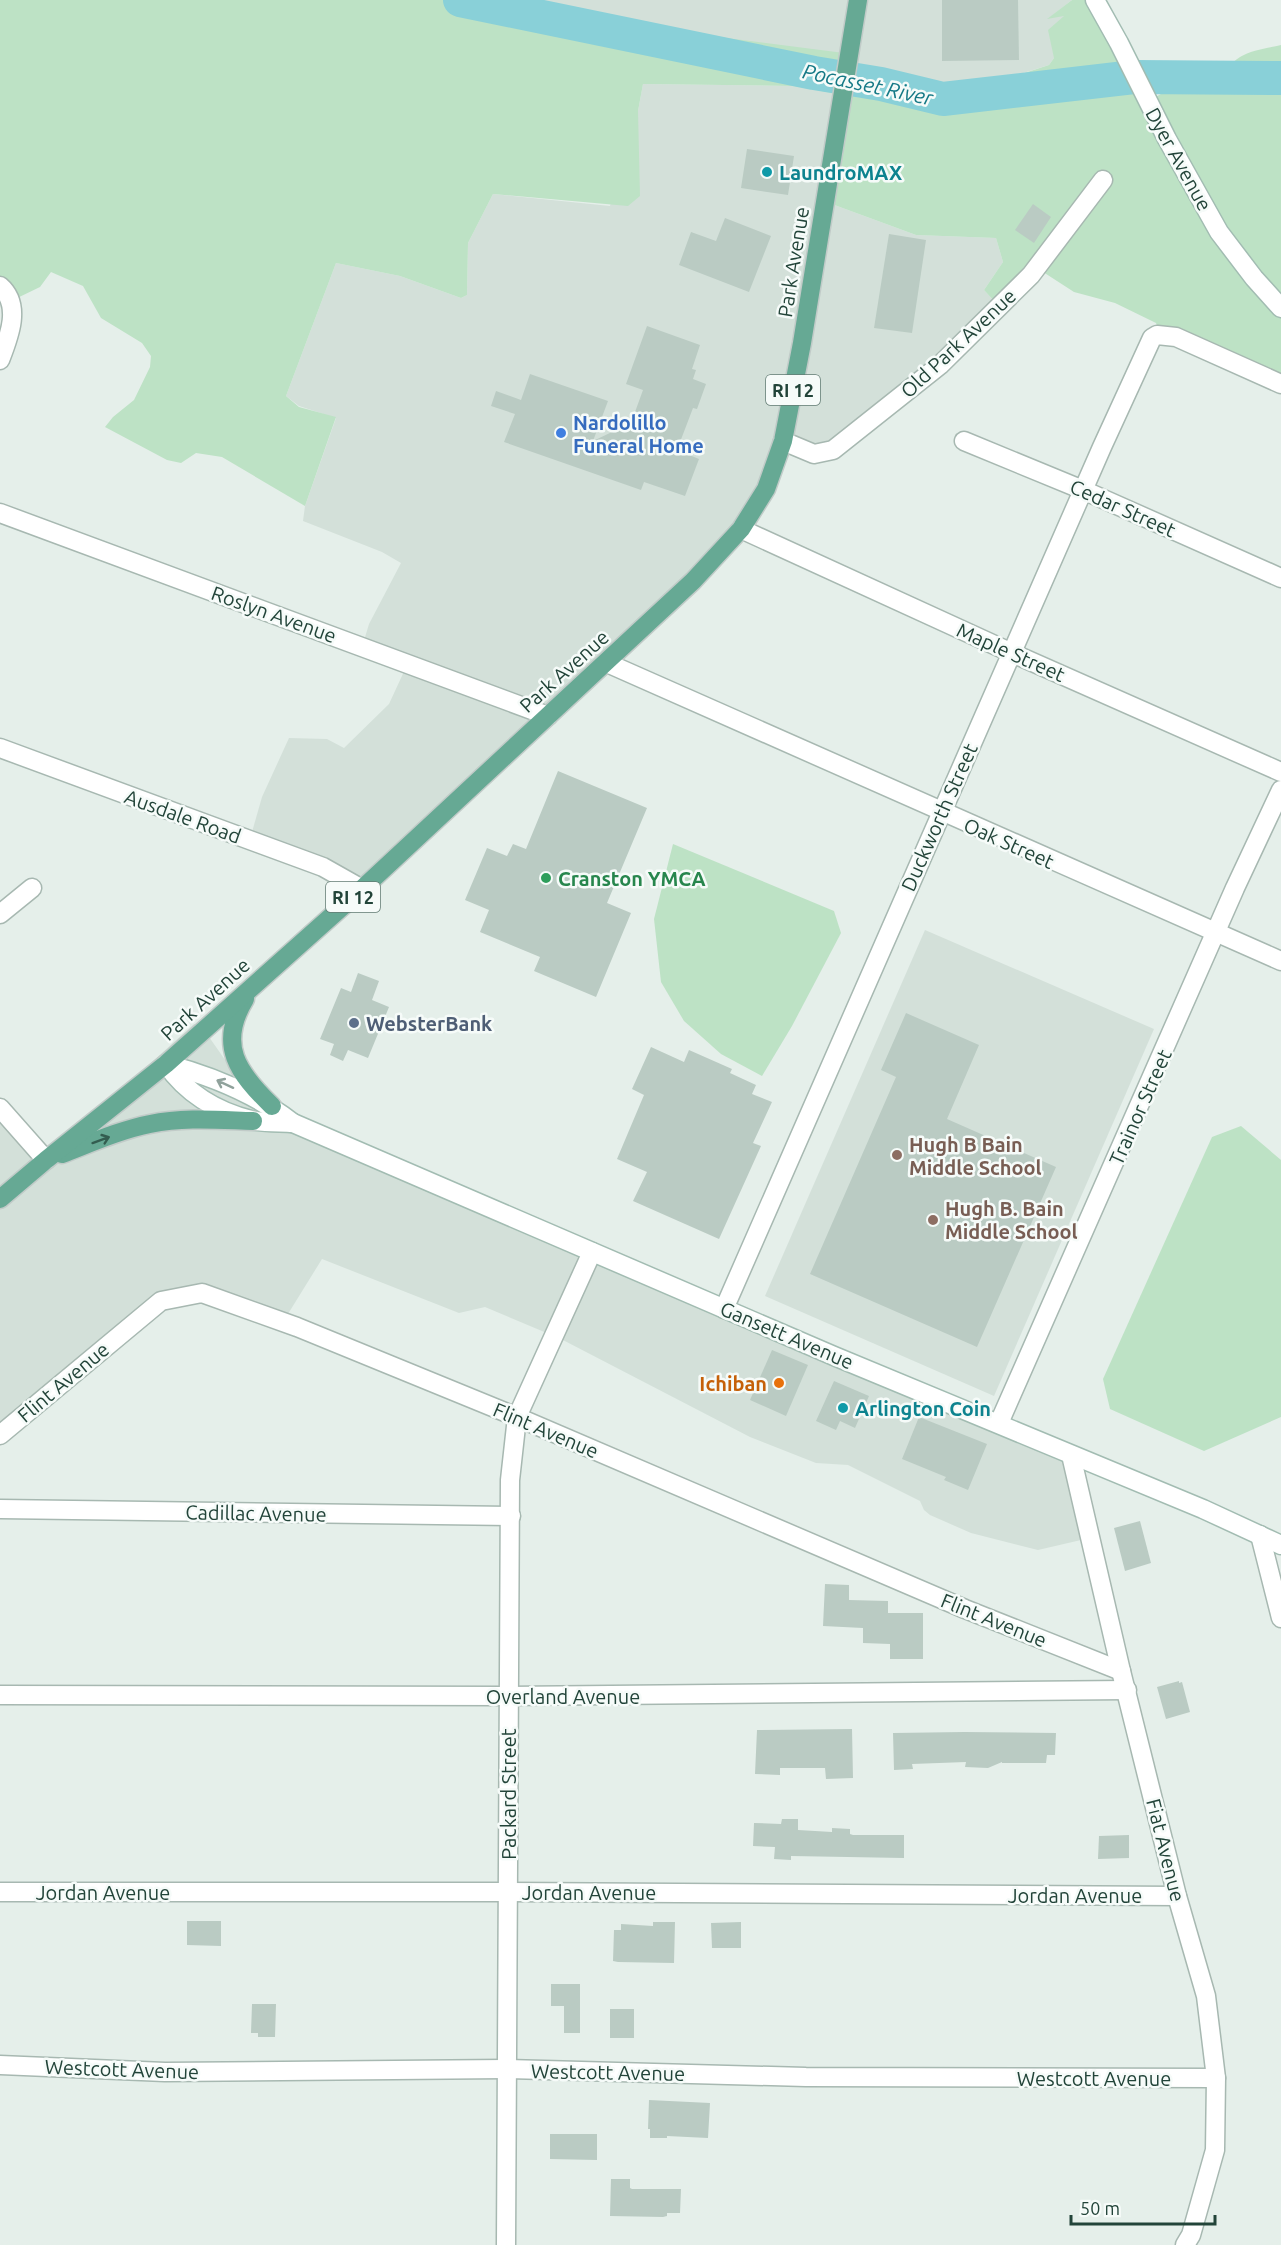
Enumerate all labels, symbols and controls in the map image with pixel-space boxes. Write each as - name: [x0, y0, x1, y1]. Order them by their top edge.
- water label: Pocasset River: [801, 58, 936, 110]
- street label: Dyer Avenue: [1141, 103, 1217, 215]
- place label: LaundroMAX: [779, 161, 902, 184]
- marker: LaundroMAX: [760, 165, 774, 179]
- street label: Park Avenue: [773, 205, 813, 319]
- street label: Old Park Avenue: [896, 284, 1020, 402]
- road number: RI 12: [766, 375, 820, 405]
- place label: Nardolillo Funeral Home: [573, 411, 704, 457]
- marker: Nardolillo Funeral Home: [554, 426, 568, 440]
- street label: Cedar Street: [1067, 474, 1180, 542]
- street label: Roslyn Avenue: [208, 581, 340, 647]
- street label: Maple Street: [953, 618, 1069, 686]
- street label: Park Avenue: [515, 625, 613, 717]
- street label: Duckworth Street: [896, 739, 982, 895]
- street label: Ausdale Road: [122, 784, 244, 848]
- street label: Oak Street: [960, 813, 1058, 873]
- place label: Cranston YMCA: [558, 867, 706, 890]
- marker: Cranston YMCA: [539, 871, 553, 885]
- road number: RI 12: [326, 882, 380, 912]
- street label: Park Avenue: [156, 953, 254, 1045]
- place label: WebsterBank: [366, 1012, 492, 1035]
- marker: WebsterBank: [347, 1016, 361, 1030]
- street label: Trainor Street: [1104, 1045, 1176, 1168]
- one-way arrow: [216, 1077, 234, 1089]
- one-way arrow: [91, 1133, 110, 1144]
- place label: Hugh B Bain Middle School: [909, 1133, 1042, 1179]
- marker: Hugh B Bain Middle School: [890, 1148, 904, 1162]
- place label: Hugh B. Bain Middle School: [945, 1197, 1078, 1243]
- marker: Hugh B. Bain Middle School: [926, 1213, 940, 1227]
- street label: Gansett Avenue: [717, 1297, 857, 1373]
- street label: Flint Avenue: [13, 1337, 113, 1427]
- place label: Ichiban: [699, 1372, 767, 1395]
- marker: Ichiban: [772, 1376, 786, 1390]
- place label: Arlington Coin: [855, 1397, 991, 1420]
- street label: Flint Avenue: [490, 1398, 602, 1462]
- marker: Arlington Coin: [836, 1401, 850, 1415]
- street label: Cadillac Avenue: [185, 1500, 327, 1526]
- street label: Flint Avenue: [938, 1588, 1050, 1652]
- street label: Overland Avenue: [486, 1685, 640, 1708]
- street label: Packard Street: [497, 1728, 520, 1860]
- street label: Fiat Avenue: [1142, 1796, 1190, 1904]
- street label: Jordan Avenue: [36, 1881, 170, 1904]
- street label: Jordan Avenue: [522, 1881, 656, 1904]
- street label: Jordan Avenue: [1008, 1884, 1142, 1907]
- street label: Westcott Avenue: [44, 2055, 200, 2083]
- street label: Westcott Avenue: [531, 2059, 685, 2085]
- street label: Westcott Avenue: [1017, 2067, 1171, 2090]
- scale bar: [1071, 2188, 1215, 2226]
- text: 50 m: [1080, 2198, 1120, 2218]

